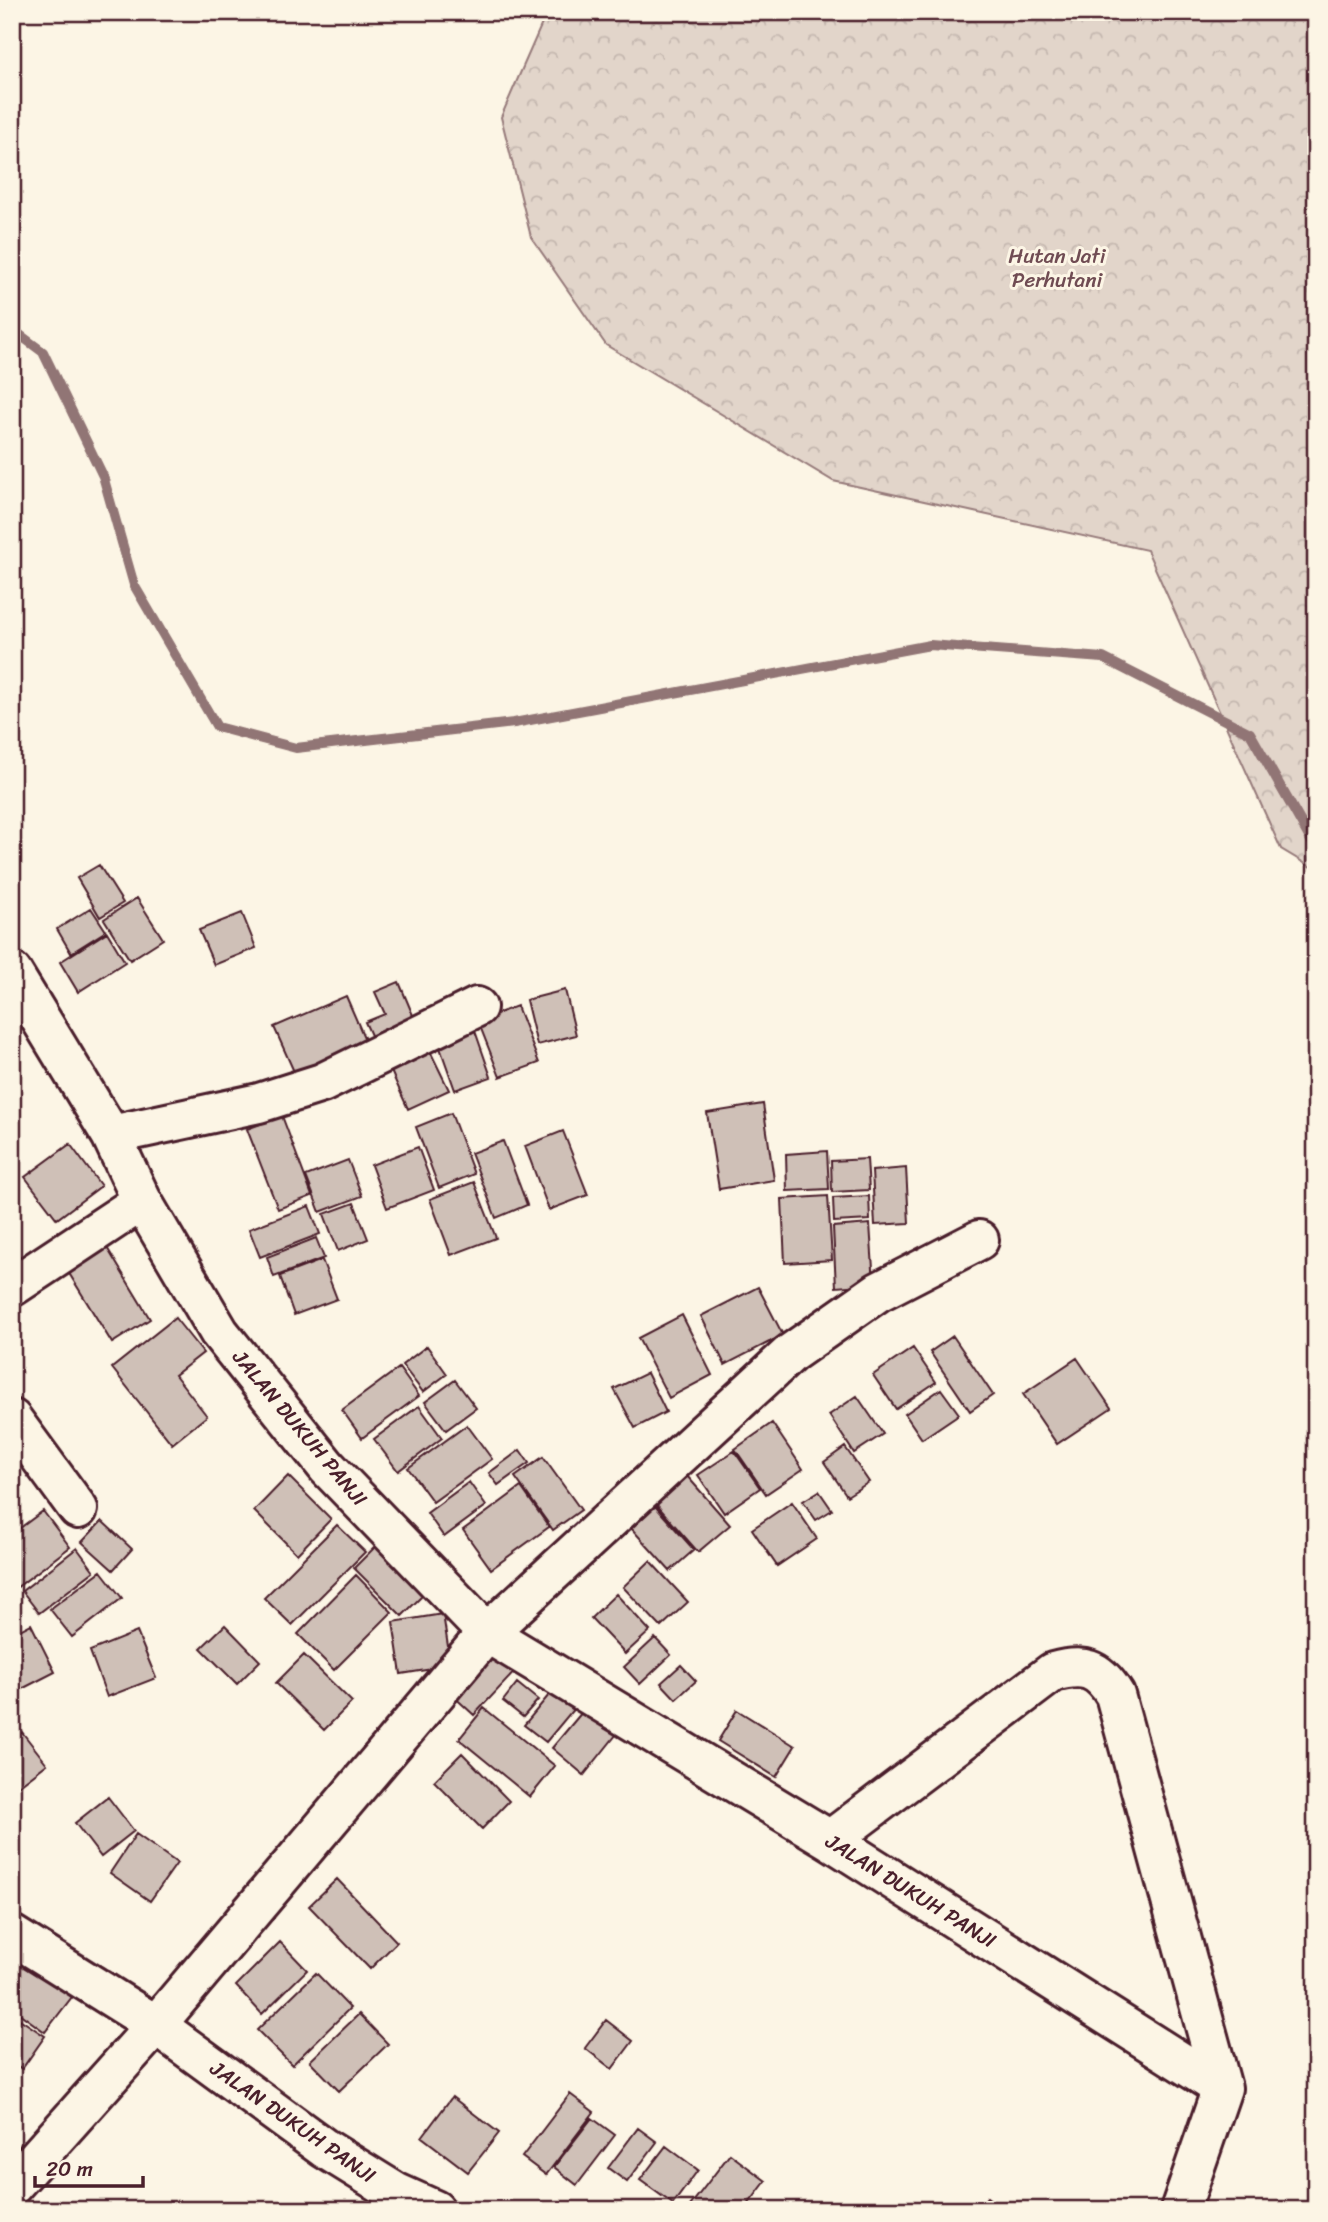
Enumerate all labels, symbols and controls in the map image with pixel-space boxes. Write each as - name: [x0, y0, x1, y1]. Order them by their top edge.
- park label: Hutan Jati Perhutani: [1008, 237, 1107, 299]
- street label: JALAN DUKUH PANJI: [222, 1340, 378, 1516]
- street label: JALAN DUKUH PANJI: [817, 1823, 1004, 1959]
- street label: JALAN DUKUH PANJI: [201, 2050, 384, 2194]
- scale bar: [35, 2145, 144, 2189]
- text: 20 m: [46, 2150, 93, 2188]

